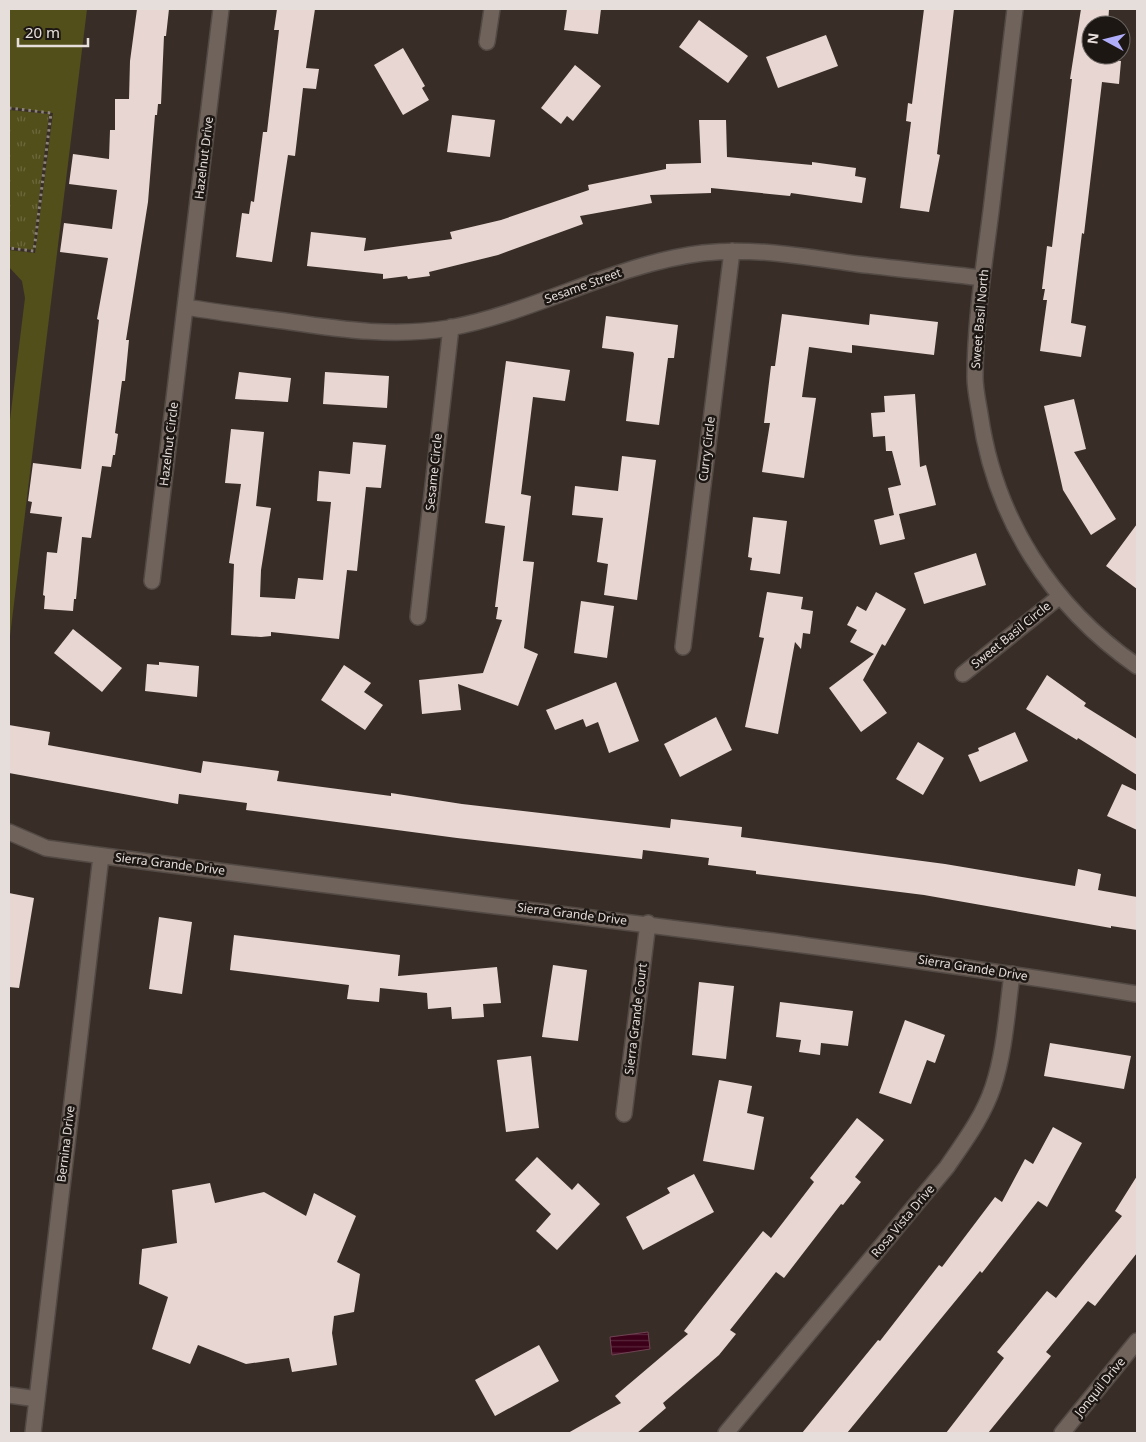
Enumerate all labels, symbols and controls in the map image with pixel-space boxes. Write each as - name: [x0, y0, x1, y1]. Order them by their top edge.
- scale bar: [18, 15, 88, 47]
- north arrow: [1081, 15, 1131, 65]
- text: 20 m: [25, 22, 60, 42]
- text: N: [1082, 32, 1103, 45]
- street label: Hazelnut Drive: [190, 115, 217, 200]
- street label: Sesame Street: [542, 264, 624, 307]
- street label: Sweet Basil North: [967, 269, 992, 369]
- street label: Hazelnut Circle: [155, 401, 182, 487]
- street label: Curry Circle: [694, 415, 719, 482]
- street label: Sesame Circle: [421, 432, 446, 512]
- street label: Sweet Basil Circle: [967, 597, 1054, 672]
- street label: Sierra Grande Drive: [114, 848, 226, 879]
- street label: Sierra Grande Drive: [516, 898, 628, 929]
- street label: Sierra Grande Drive: [917, 950, 1029, 985]
- street label: Sierra Grande Court: [620, 961, 651, 1076]
- street label: Bernina Drive: [52, 1104, 79, 1183]
- street label: Rosa Vista Drive: [867, 1180, 938, 1261]
- street label: Jonquil Drive: [1070, 1353, 1129, 1421]

